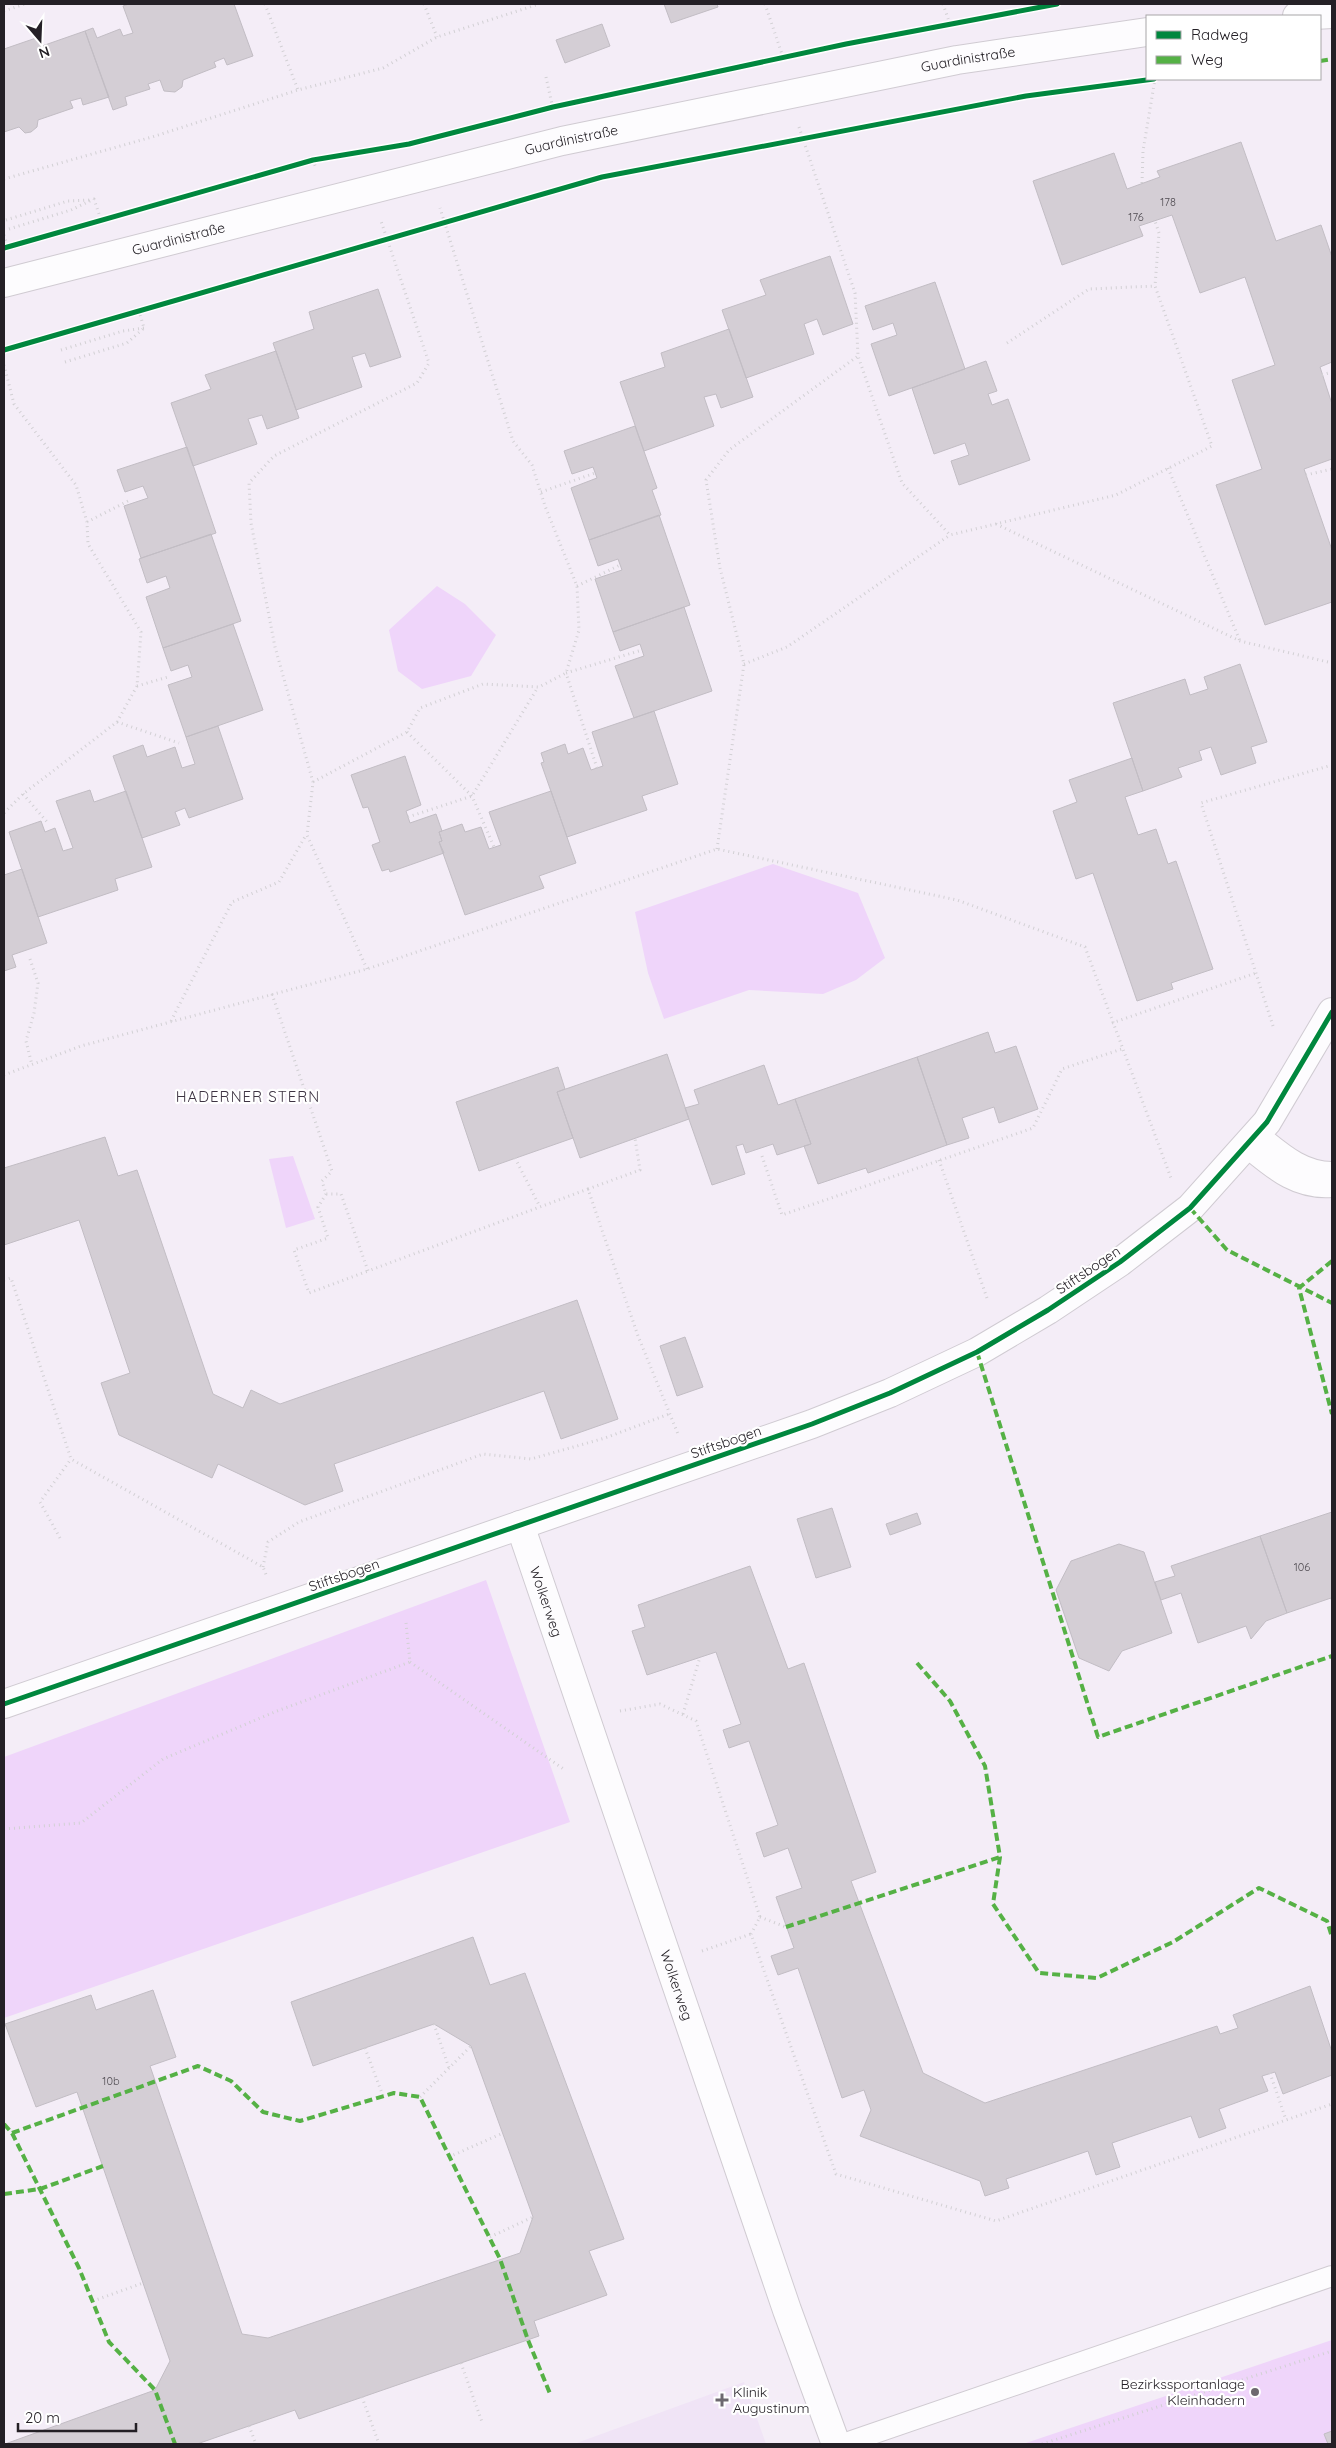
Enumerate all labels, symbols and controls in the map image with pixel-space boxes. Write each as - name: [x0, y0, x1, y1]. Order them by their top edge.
- north arrow: [15, 15, 65, 65]
- legend: [1146, 15, 1321, 80]
- text: Radweg: [1191, 25, 1248, 44]
- text: N: [36, 42, 52, 62]
- street label: Guardinistraße: [919, 43, 1016, 76]
- text: Weg: [1191, 50, 1223, 69]
- street label: Guardinistraße: [523, 121, 620, 159]
- house number: 178: [1160, 195, 1176, 209]
- house number: 176: [1128, 210, 1144, 224]
- street label: Guardinistraße: [130, 218, 227, 259]
- district label: HADERNER STERN: [176, 1087, 320, 1106]
- street label: Stiftsbogen: [1052, 1242, 1124, 1298]
- street label: Stiftsbogen: [688, 1421, 764, 1463]
- street label: Stiftsbogen: [306, 1554, 382, 1596]
- house number: 106: [1294, 1560, 1310, 1574]
- street label: Wolkerweg: [526, 1564, 566, 1639]
- street label: Wolkerweg: [656, 1947, 697, 2023]
- house number: 10b: [102, 2074, 120, 2088]
- place label: Bezirkssportanlage Kleinhadern: [1121, 2375, 1245, 2409]
- place label: Klinik Augustinum: [733, 2383, 809, 2417]
- marker: Bezirkssportanlage Kleinhadern: [1249, 2386, 1261, 2398]
- marker: Klinik Augustinum: [715, 2393, 729, 2407]
- scale bar: [18, 2400, 135, 2432]
- text: 20 m: [25, 2408, 60, 2427]

